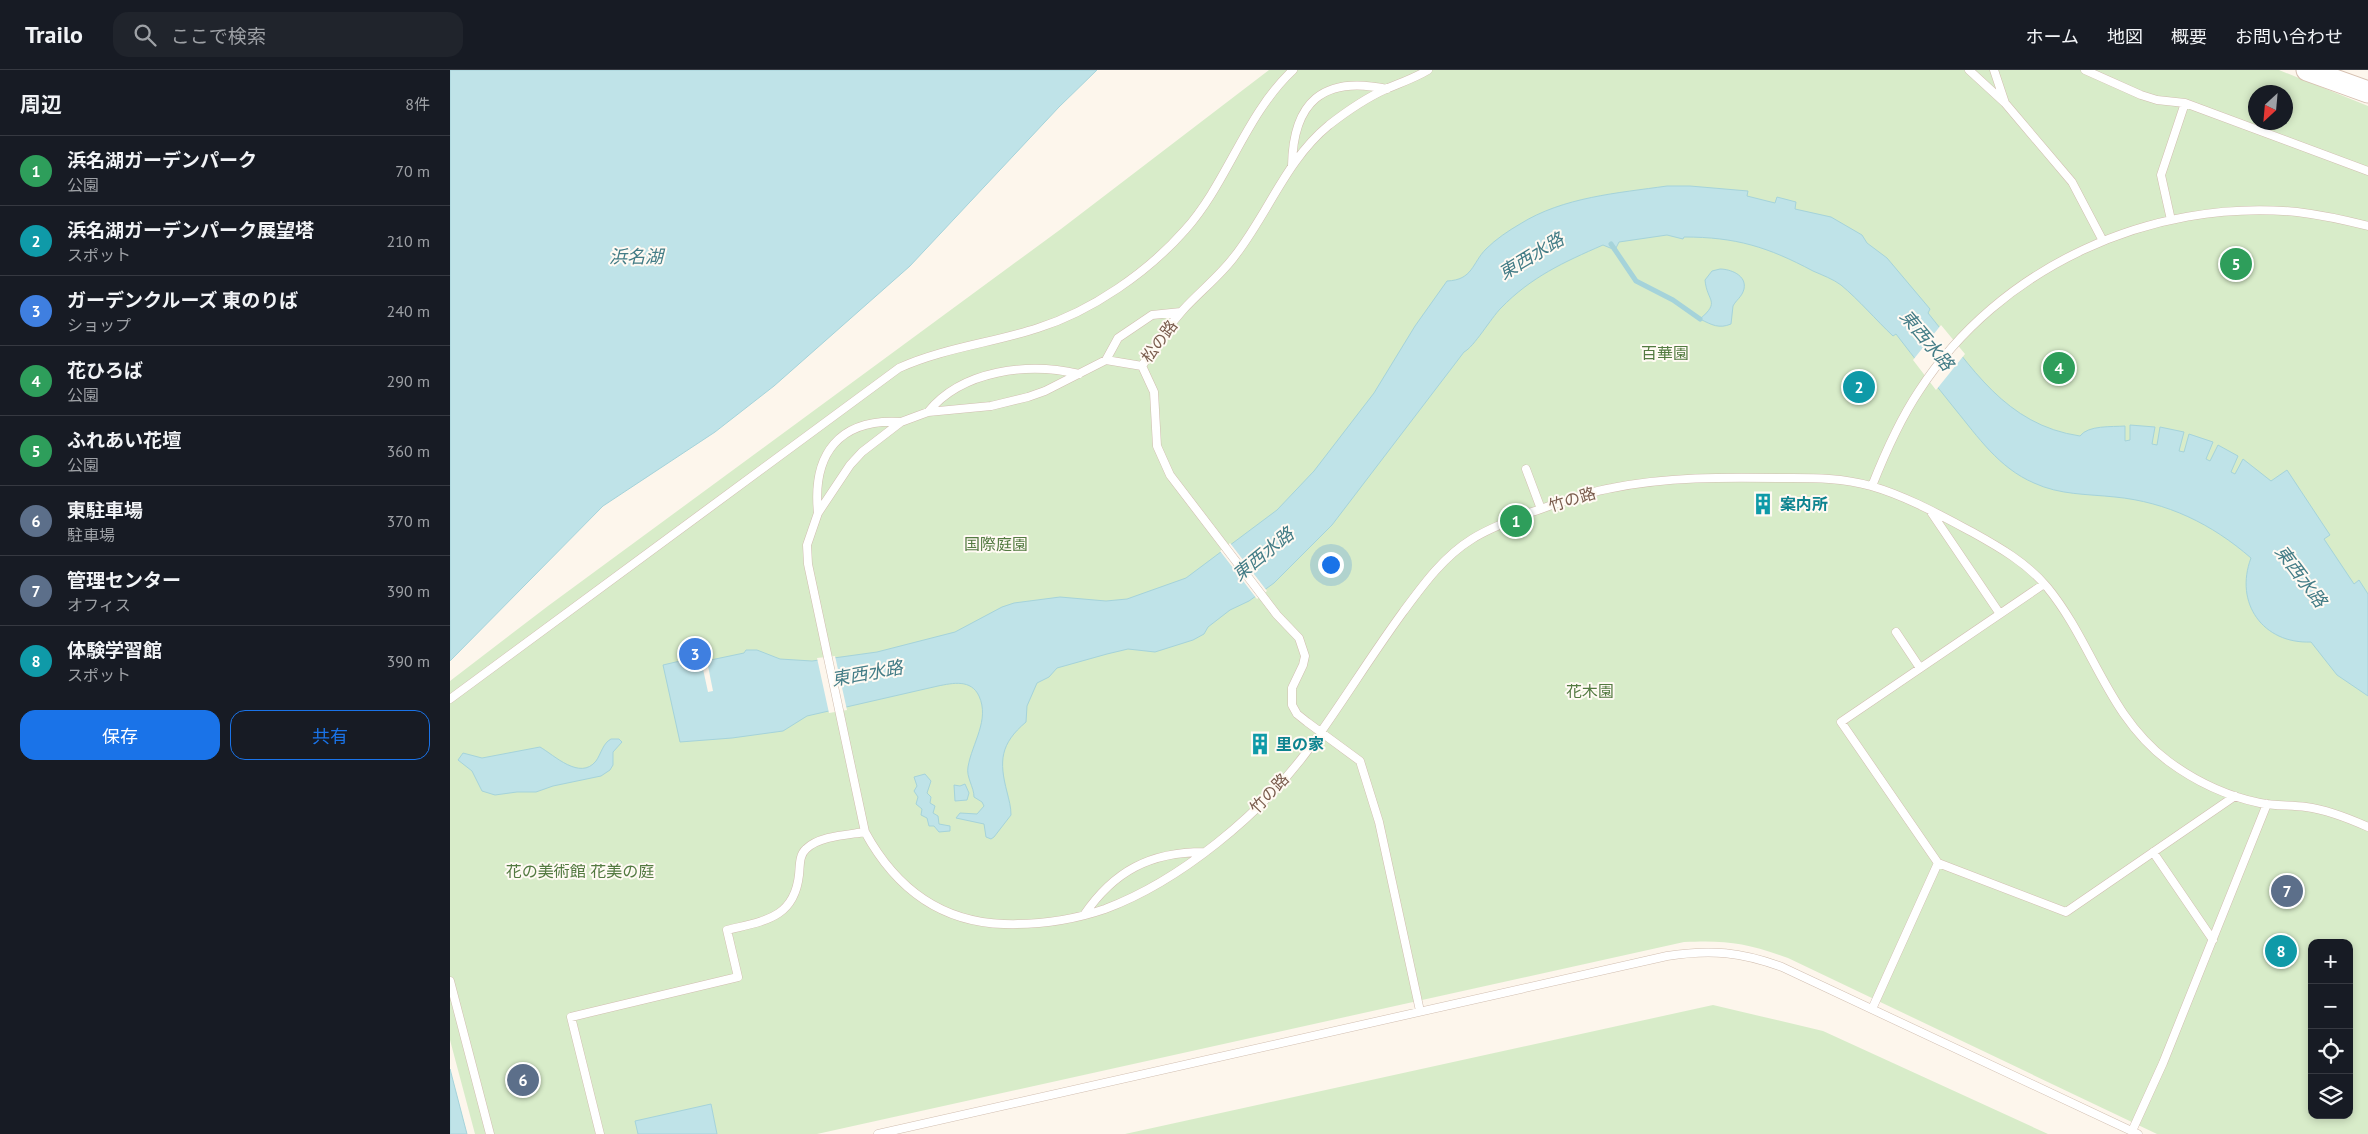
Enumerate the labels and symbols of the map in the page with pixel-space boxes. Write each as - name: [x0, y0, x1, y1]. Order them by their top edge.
- north arrow: [2248, 85, 2293, 130]
- water label: 東西水路: [1494, 227, 1569, 284]
- water label: 浜名湖: [609, 245, 666, 268]
- pin: 5: [2220, 245, 2252, 283]
- water label: 東西水路: [1895, 305, 1960, 377]
- street label: 松の路: [1137, 316, 1181, 366]
- park label: 百華園: [1641, 343, 1689, 363]
- pin: 4: [2043, 349, 2075, 387]
- pin: 2: [1843, 368, 1875, 406]
- street label: 竹の路: [1546, 482, 1598, 516]
- building icon: 案内所: [1750, 491, 1776, 517]
- place label: 案内所: [1780, 494, 1828, 514]
- pin: 1: [1500, 502, 1532, 540]
- water label: 東西水路: [1228, 521, 1300, 586]
- park label: 国際庭園: [964, 534, 1028, 554]
- water label: 東西水路: [2270, 540, 2333, 613]
- your location: [1318, 552, 1344, 578]
- pin: 3: [679, 635, 711, 673]
- water label: 東西水路: [830, 655, 906, 691]
- park label: 花木園: [1566, 681, 1614, 701]
- building icon: 里の家: [1247, 731, 1273, 757]
- place label: 里の家: [1276, 734, 1324, 754]
- street label: 竹の路: [1245, 769, 1293, 817]
- park label: 花の美術館 花美の庭: [506, 861, 654, 881]
- pin: 7: [2271, 872, 2303, 910]
- pin: 8: [2265, 932, 2297, 970]
- pin: 6: [507, 1061, 539, 1099]

